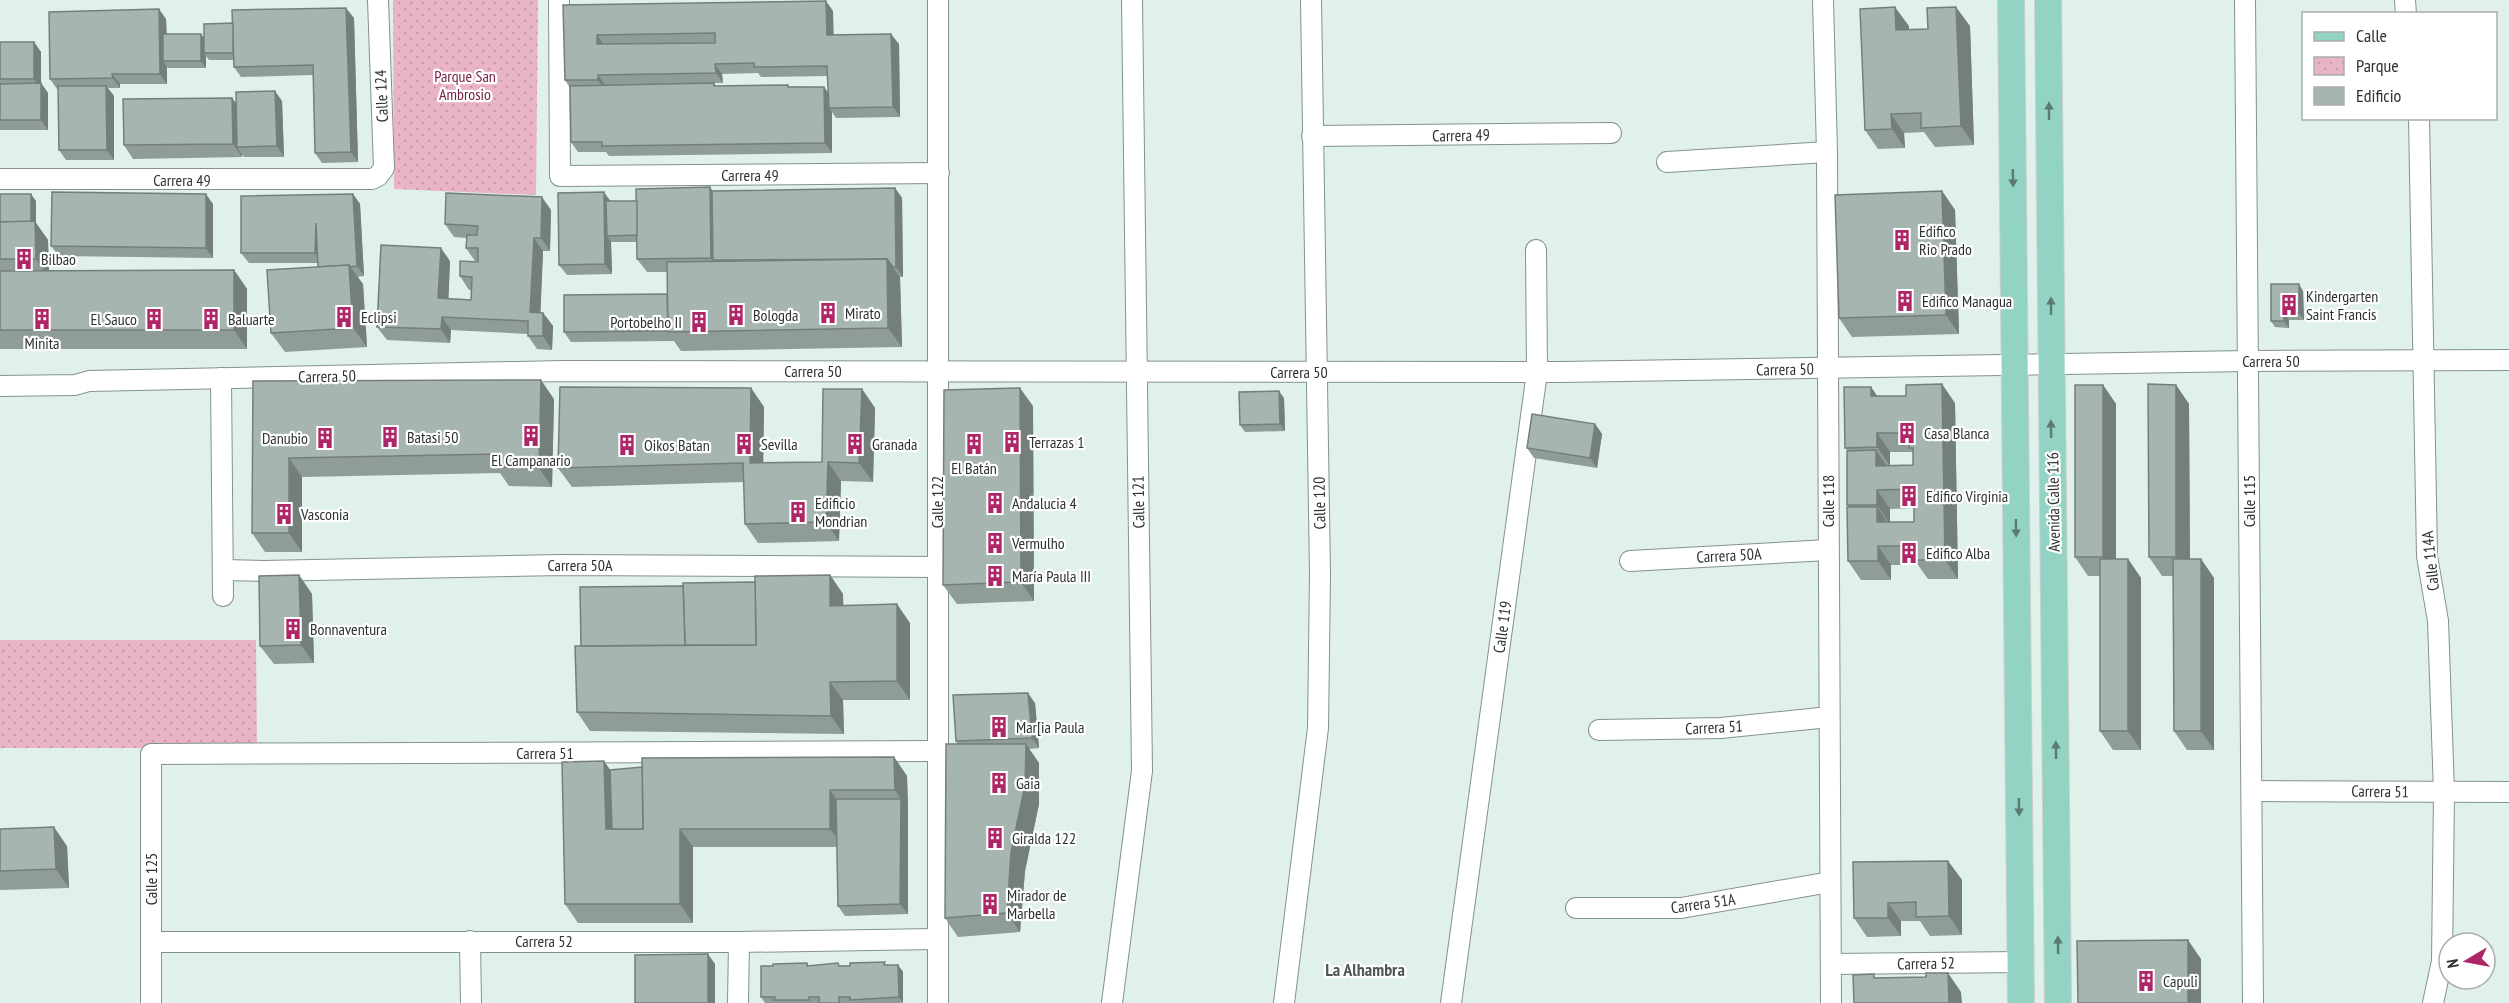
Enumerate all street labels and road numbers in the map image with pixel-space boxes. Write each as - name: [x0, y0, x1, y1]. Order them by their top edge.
- street label: Calle 124: [370, 69, 392, 123]
- street label: Carrera 49: [1432, 124, 1490, 146]
- street label: Carrera 49: [721, 165, 779, 185]
- street label: Carrera 49: [153, 170, 211, 190]
- street label: Carrera 50: [2242, 351, 2300, 371]
- street label: Carrera 50: [1756, 358, 1814, 380]
- street label: Carrera 50: [784, 361, 842, 381]
- street label: Carrera 50: [1270, 362, 1328, 382]
- street label: Carrera 50: [298, 365, 356, 387]
- street label: Avenida Calle 116: [2042, 452, 2064, 552]
- street label: Calle 118: [1818, 475, 1838, 527]
- street label: Calle 115: [2239, 475, 2259, 527]
- street label: Calle 122: [927, 476, 947, 528]
- street label: Calle 121: [1128, 476, 1148, 528]
- street label: Calle 120: [1309, 477, 1329, 529]
- street label: Calle 114A: [2417, 530, 2443, 592]
- street label: Carrera 50A: [1696, 543, 1762, 567]
- street label: Carrera 50A: [547, 555, 613, 575]
- street label: Calle 119: [1488, 600, 1516, 654]
- street label: Carrera 51: [1685, 716, 1743, 738]
- street label: Carrera 51: [516, 743, 574, 763]
- street label: Carrera 51: [2351, 780, 2409, 802]
- street label: Calle 125: [141, 853, 161, 905]
- street label: Carrera 51A: [1669, 889, 1737, 917]
- street label: Carrera 52: [515, 931, 573, 951]
- street label: Carrera 52: [1897, 952, 1955, 974]

